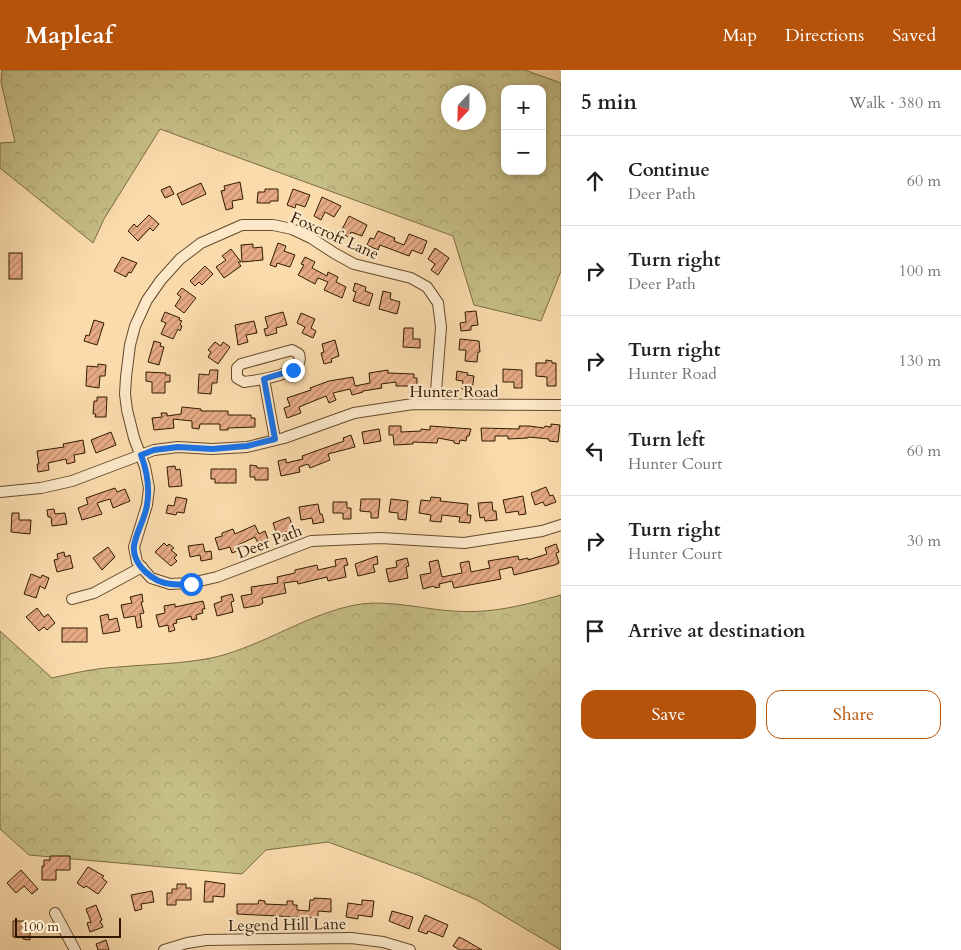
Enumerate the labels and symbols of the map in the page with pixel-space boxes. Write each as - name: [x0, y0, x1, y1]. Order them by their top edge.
- north arrow: [441, 85, 486, 130]
- street label: Foxcroft Lane: [287, 207, 382, 265]
- route end: [282, 359, 305, 382]
- street label: Hunter Road: [410, 381, 499, 403]
- street label: Deer Path: [234, 519, 305, 564]
- route start: [180, 573, 203, 596]
- street label: Legend Hill Lane: [228, 913, 346, 937]
- scale bar: [15, 915, 121, 938]

